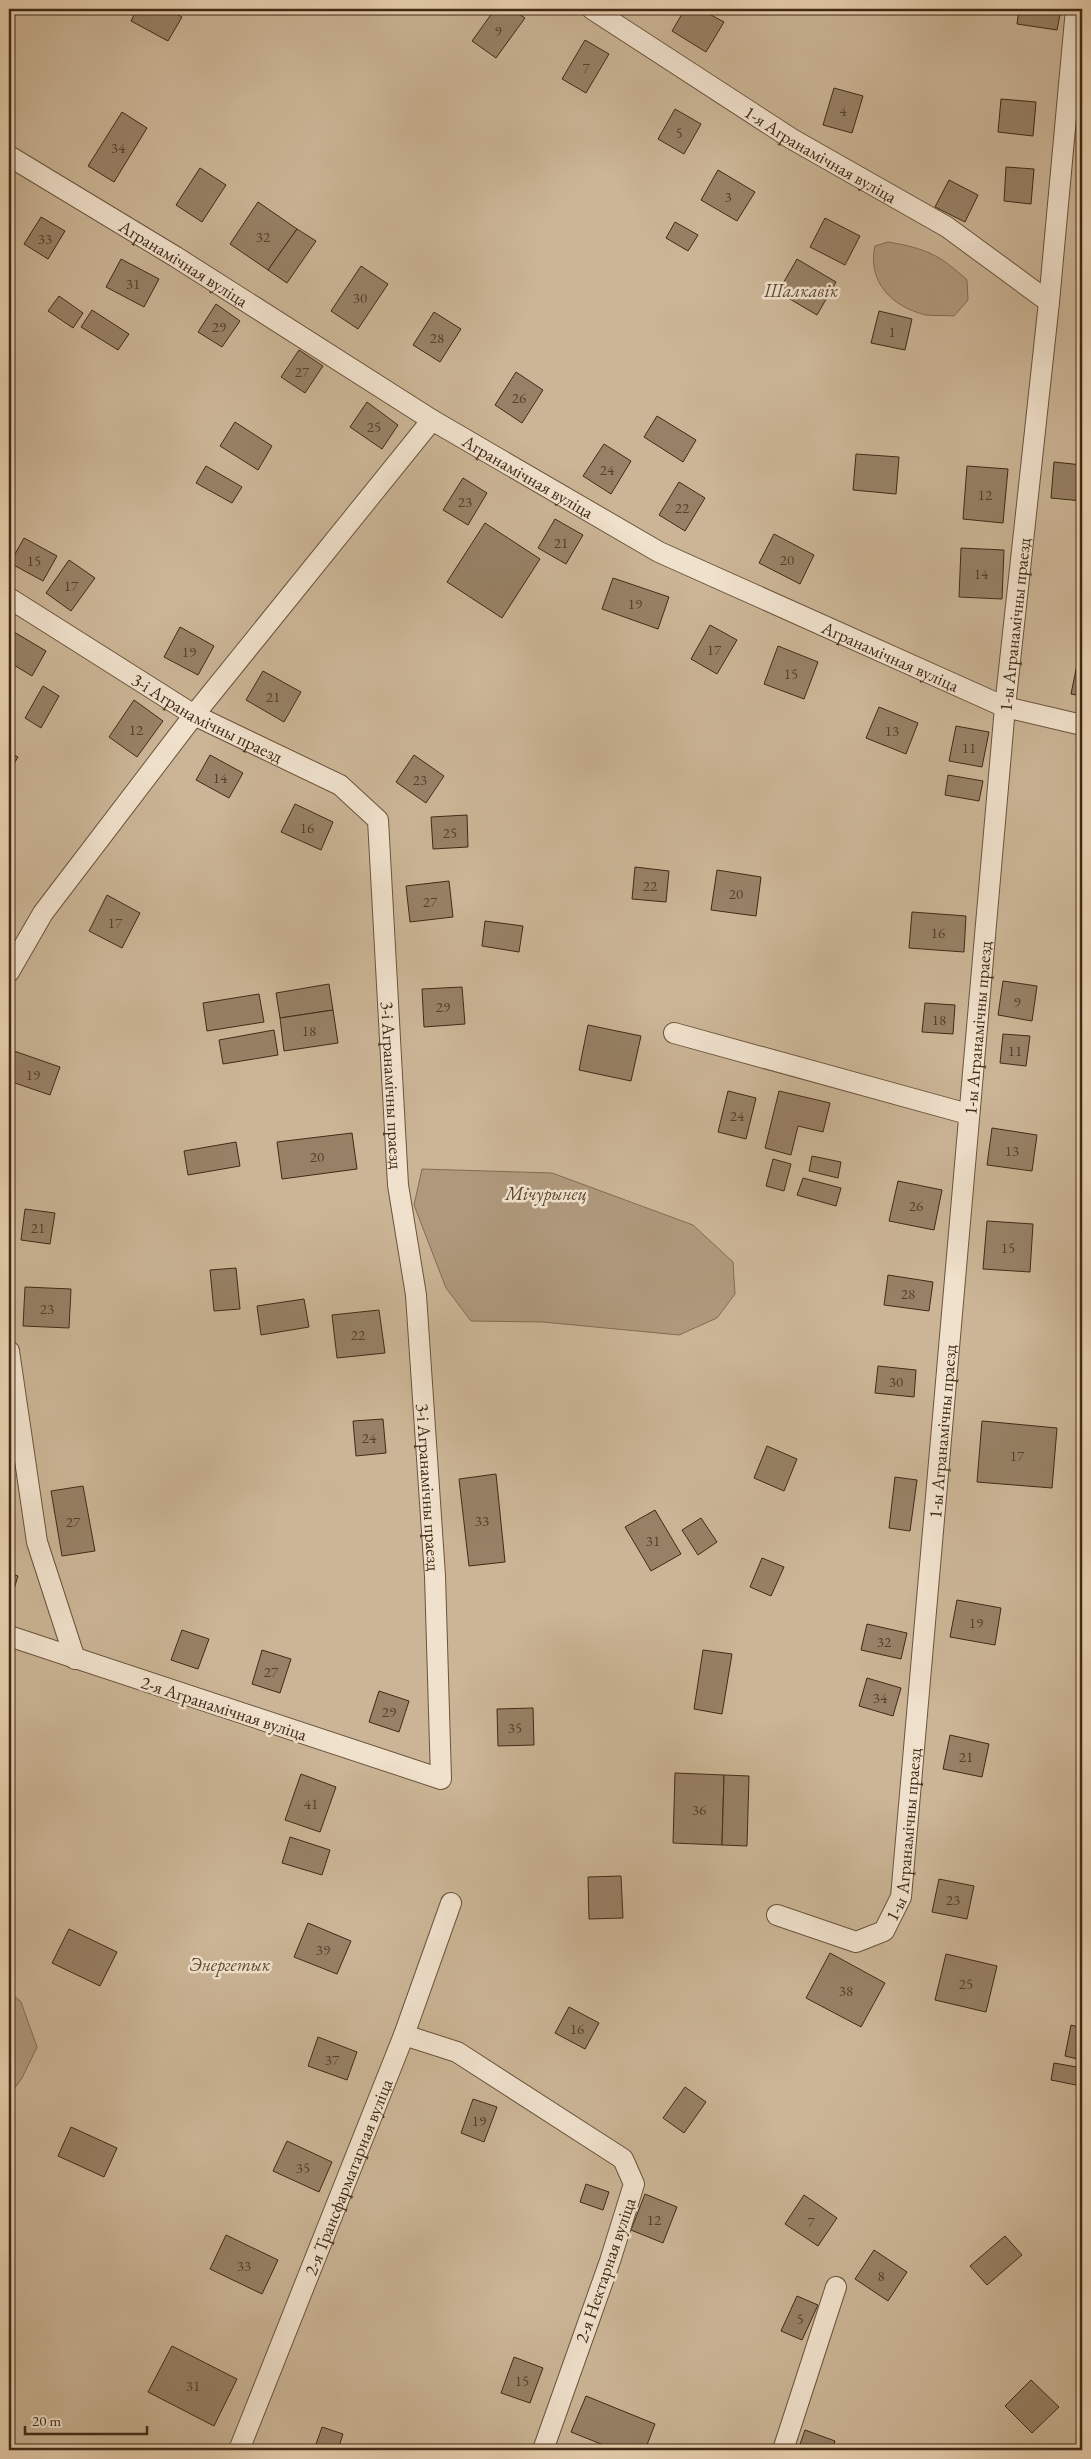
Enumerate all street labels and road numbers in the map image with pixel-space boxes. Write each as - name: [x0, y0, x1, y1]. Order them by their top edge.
- street label: 1-я Агранамічная вуліца: [740, 100, 902, 208]
- street label: Агранамічная вуліца: [114, 213, 254, 312]
- street label: Агранамічная вуліца: [458, 428, 599, 524]
- street label: 1-ы Агранамічны праезд: [993, 537, 1035, 712]
- street label: Агранамічная вуліца: [817, 615, 964, 697]
- street label: 3-і Агранамічны праезд: [128, 667, 287, 767]
- street label: 1-ы Агранамічны праезд: [958, 940, 996, 1116]
- street label: 3-і Агранамічны праезд: [376, 1001, 409, 1170]
- street label: 1-ы Агранамічны праезд: [923, 1343, 961, 1519]
- street label: 3-і Агранамічны праезд: [412, 1402, 446, 1572]
- street label: 2-я Агранамічная вуліца: [138, 1670, 311, 1746]
- street label: 1-ы Агранамічны праезд: [880, 1747, 925, 1924]
- street label: 2-я Трансфарматарная вуліца: [298, 2074, 397, 2278]
- street label: 2-я Нектарная вуліца: [569, 2194, 641, 2346]

